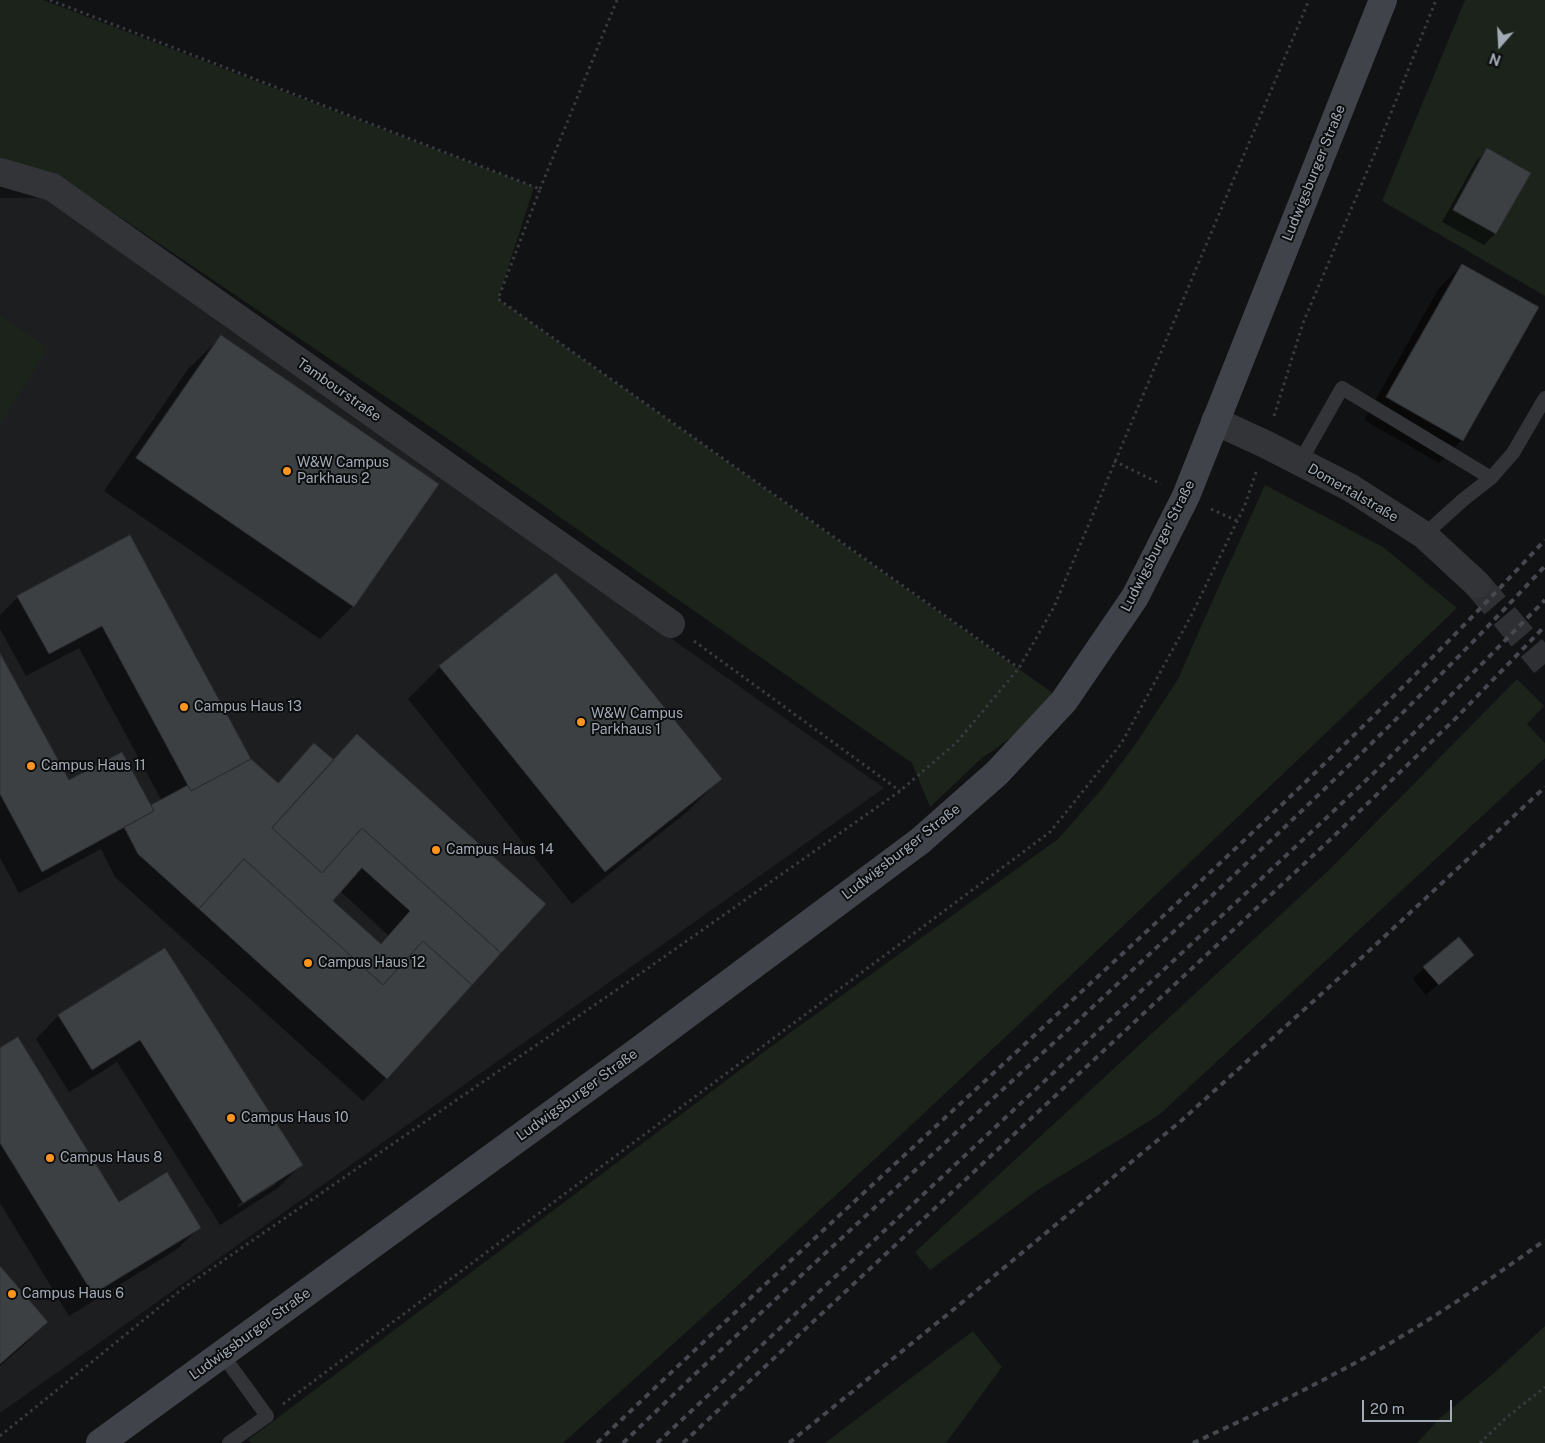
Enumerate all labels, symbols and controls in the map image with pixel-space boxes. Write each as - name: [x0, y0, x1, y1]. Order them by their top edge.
- north arrow: [1475, 20, 1525, 70]
- text: N: [1487, 50, 1503, 69]
- street label: Ludwigsburger Straße: [1279, 103, 1349, 243]
- street label: Tambourstraße: [294, 355, 384, 425]
- place label: W&W Campus Parkhaus 2: [297, 455, 389, 488]
- street label: Domertalstraße: [1305, 460, 1401, 526]
- marker: W&W Campus Parkhaus 2: [281, 465, 293, 477]
- street label: Ludwigsburger Straße: [1118, 477, 1198, 615]
- place label: Campus Haus 13: [194, 699, 302, 715]
- marker: Campus Haus 13: [178, 701, 190, 713]
- place label: W&W Campus Parkhaus 1: [591, 706, 683, 739]
- marker: W&W Campus Parkhaus 1: [575, 716, 587, 728]
- place label: Campus Haus 11: [41, 758, 146, 774]
- marker: Campus Haus 11: [25, 760, 37, 772]
- street label: Ludwigsburger Straße: [839, 801, 963, 903]
- place label: Campus Haus 14: [446, 842, 554, 858]
- marker: Campus Haus 14: [430, 844, 442, 856]
- place label: Campus Haus 12: [318, 955, 425, 971]
- marker: Campus Haus 12: [302, 957, 314, 969]
- street label: Ludwigsburger Straße: [513, 1046, 641, 1144]
- place label: Campus Haus 10: [241, 1110, 349, 1126]
- marker: Campus Haus 10: [225, 1112, 237, 1124]
- place label: Campus Haus 8: [60, 1150, 162, 1166]
- marker: Campus Haus 8: [44, 1152, 56, 1164]
- street label: Ludwigsburger Straße: [186, 1285, 314, 1383]
- place label: Campus Haus 6: [22, 1286, 124, 1302]
- marker: Campus Haus 6: [6, 1288, 18, 1300]
- scale bar: [1365, 1390, 1455, 1422]
- text: 20 m: [1370, 1400, 1405, 1417]

